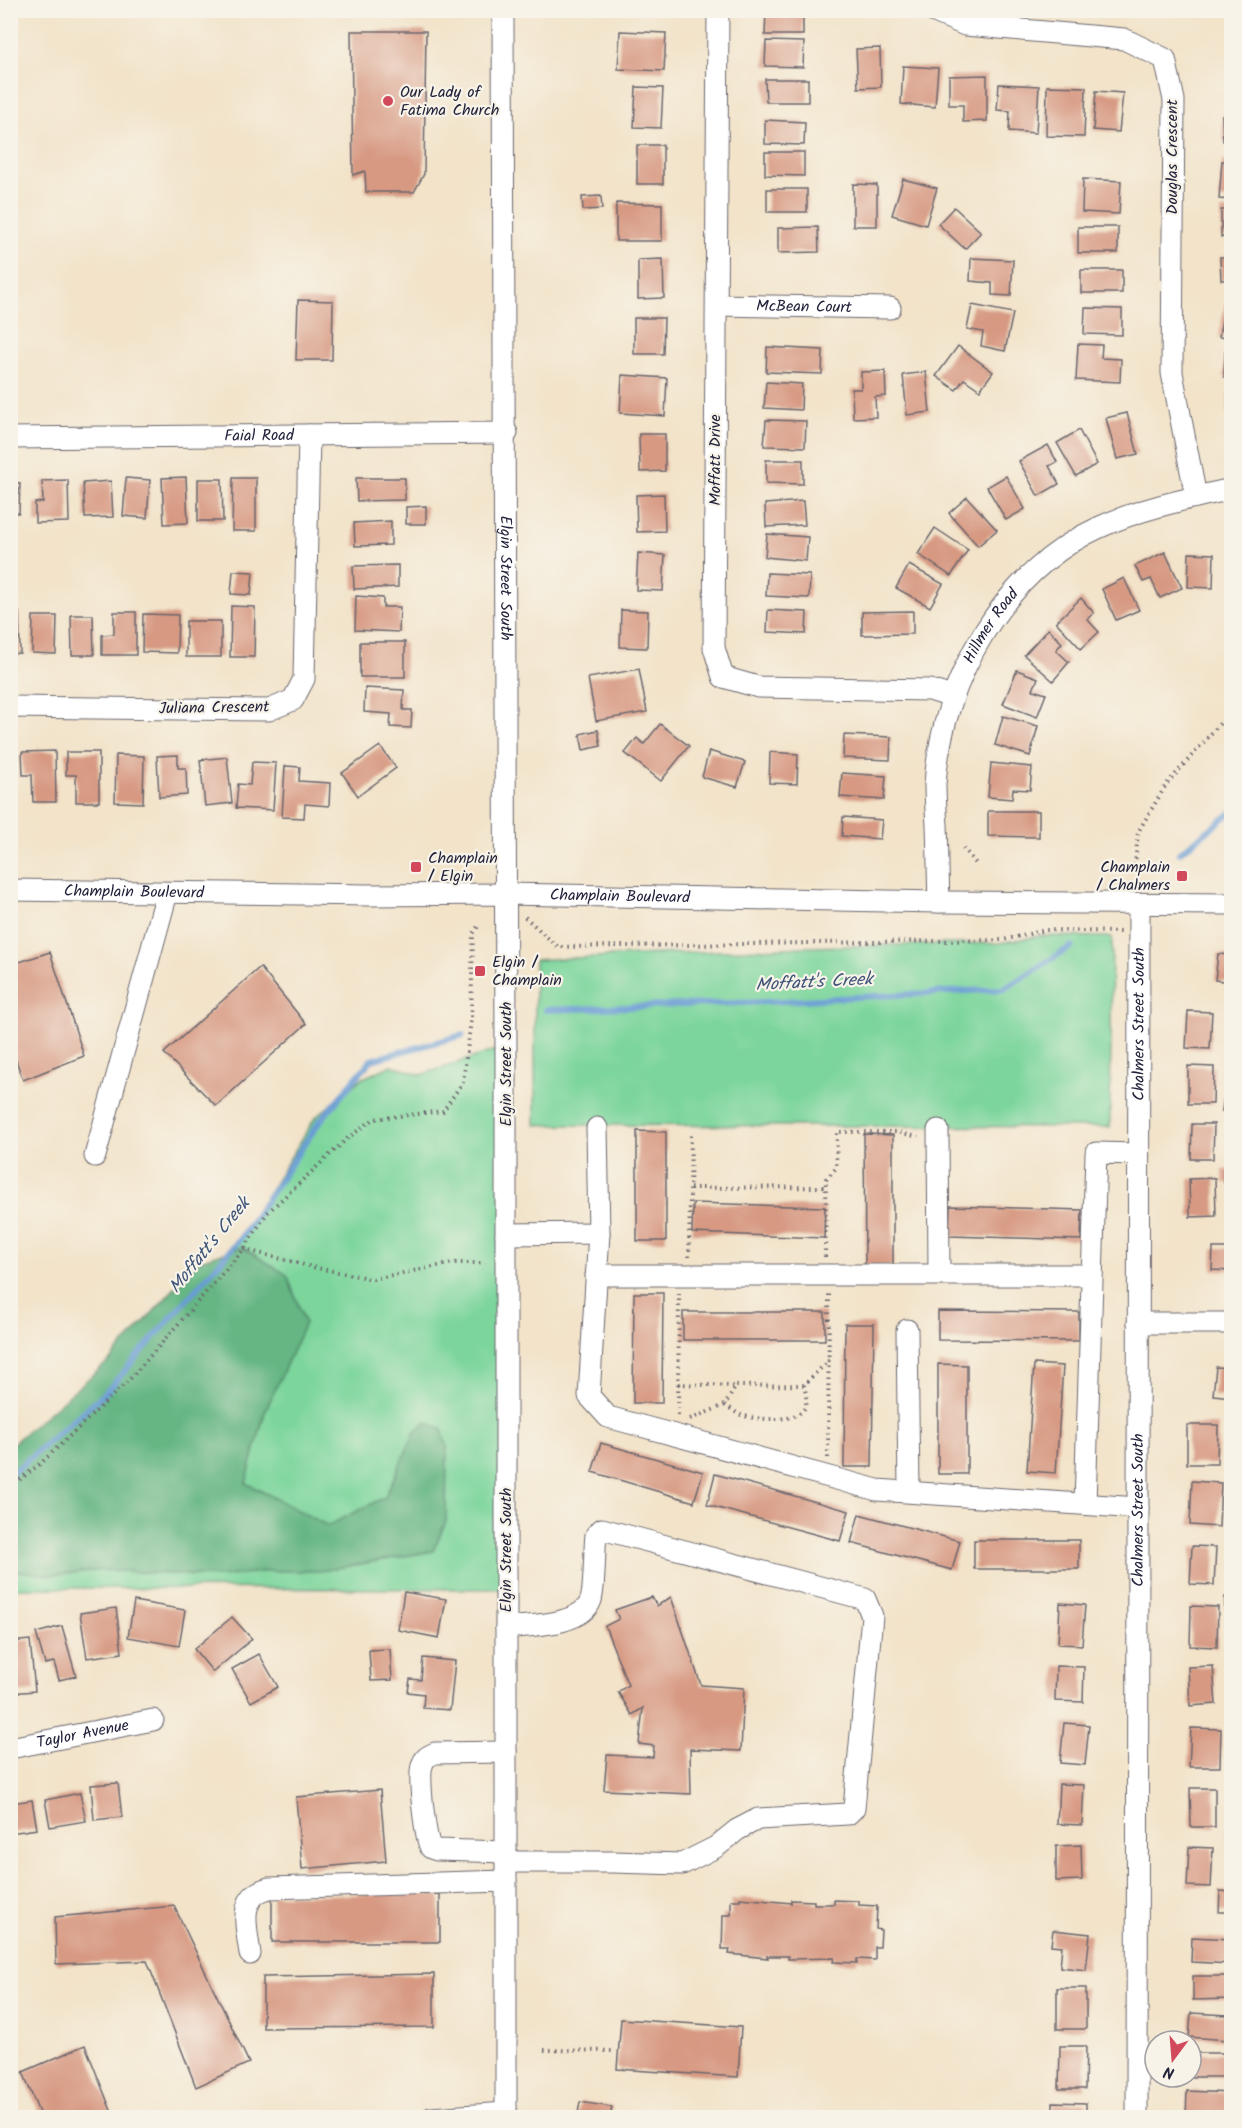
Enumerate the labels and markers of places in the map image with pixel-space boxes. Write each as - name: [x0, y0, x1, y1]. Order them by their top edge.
- place label: Our Lady of Fatima Church: [400, 80, 499, 123]
- marker: Our Lady of Fatima Church: [381, 94, 395, 108]
- place label: Champlain / Elgin: [428, 846, 498, 889]
- place label: Champlain / Chalmers: [1096, 855, 1170, 898]
- marker: Champlain / Elgin: [409, 860, 423, 874]
- marker: Champlain / Chalmers: [1175, 869, 1189, 883]
- place label: Elgin / Champlain: [492, 950, 562, 993]
- marker: Elgin / Champlain: [473, 964, 487, 978]

